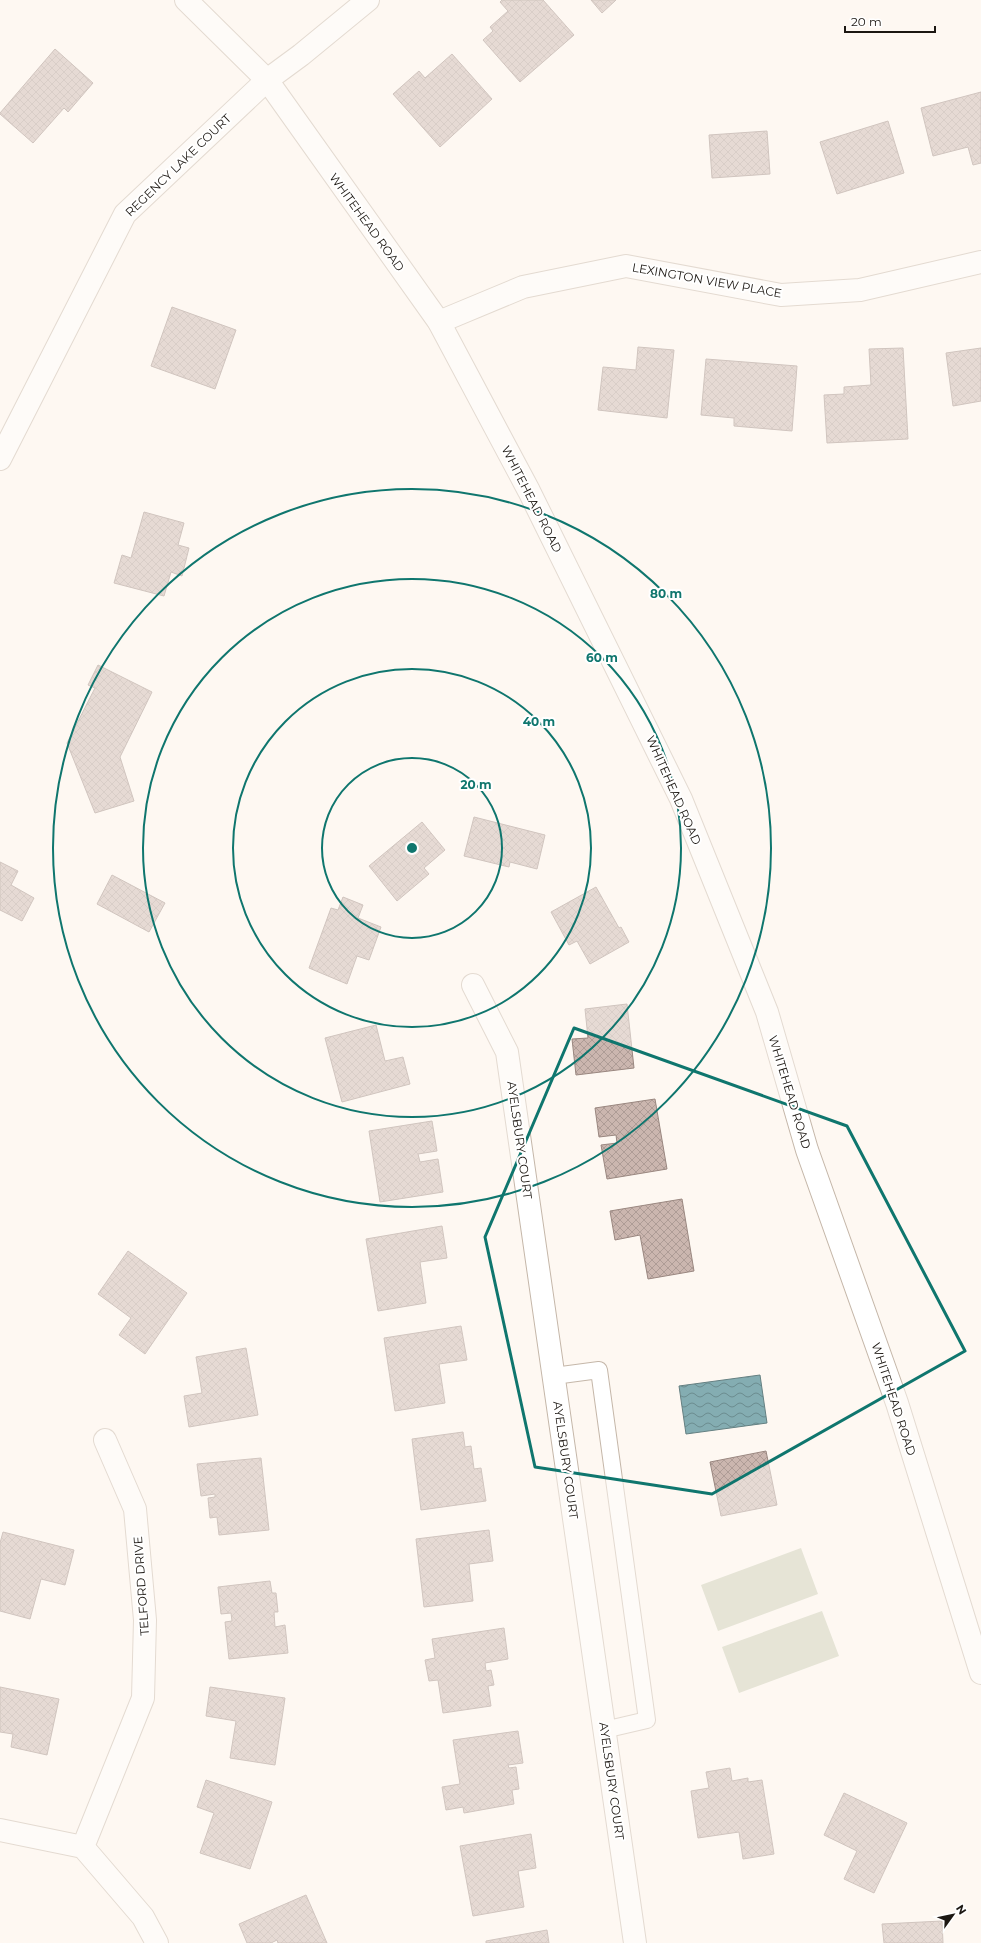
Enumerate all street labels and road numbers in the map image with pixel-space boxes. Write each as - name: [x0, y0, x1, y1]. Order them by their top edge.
- street label: REGENCY LAKE COURT: [122, 110, 234, 219]
- street label: WHITEHEAD ROAD: [326, 170, 408, 274]
- street label: LEXINGTON VIEW PLACE: [631, 259, 783, 301]
- street label: WHITEHEAD ROAD: [499, 443, 566, 555]
- street label: WHITEHEAD ROAD: [643, 733, 705, 847]
- street label: WHITEHEAD ROAD: [766, 1033, 814, 1151]
- street label: AYELSBURY COURT: [504, 1080, 536, 1200]
- street label: WHITEHEAD ROAD: [869, 1341, 919, 1458]
- street label: AYELSBURY COURT: [550, 1400, 582, 1520]
- street label: TELFORD DRIVE: [130, 1536, 152, 1636]
- street label: AYELSBURY COURT: [596, 1721, 628, 1841]

